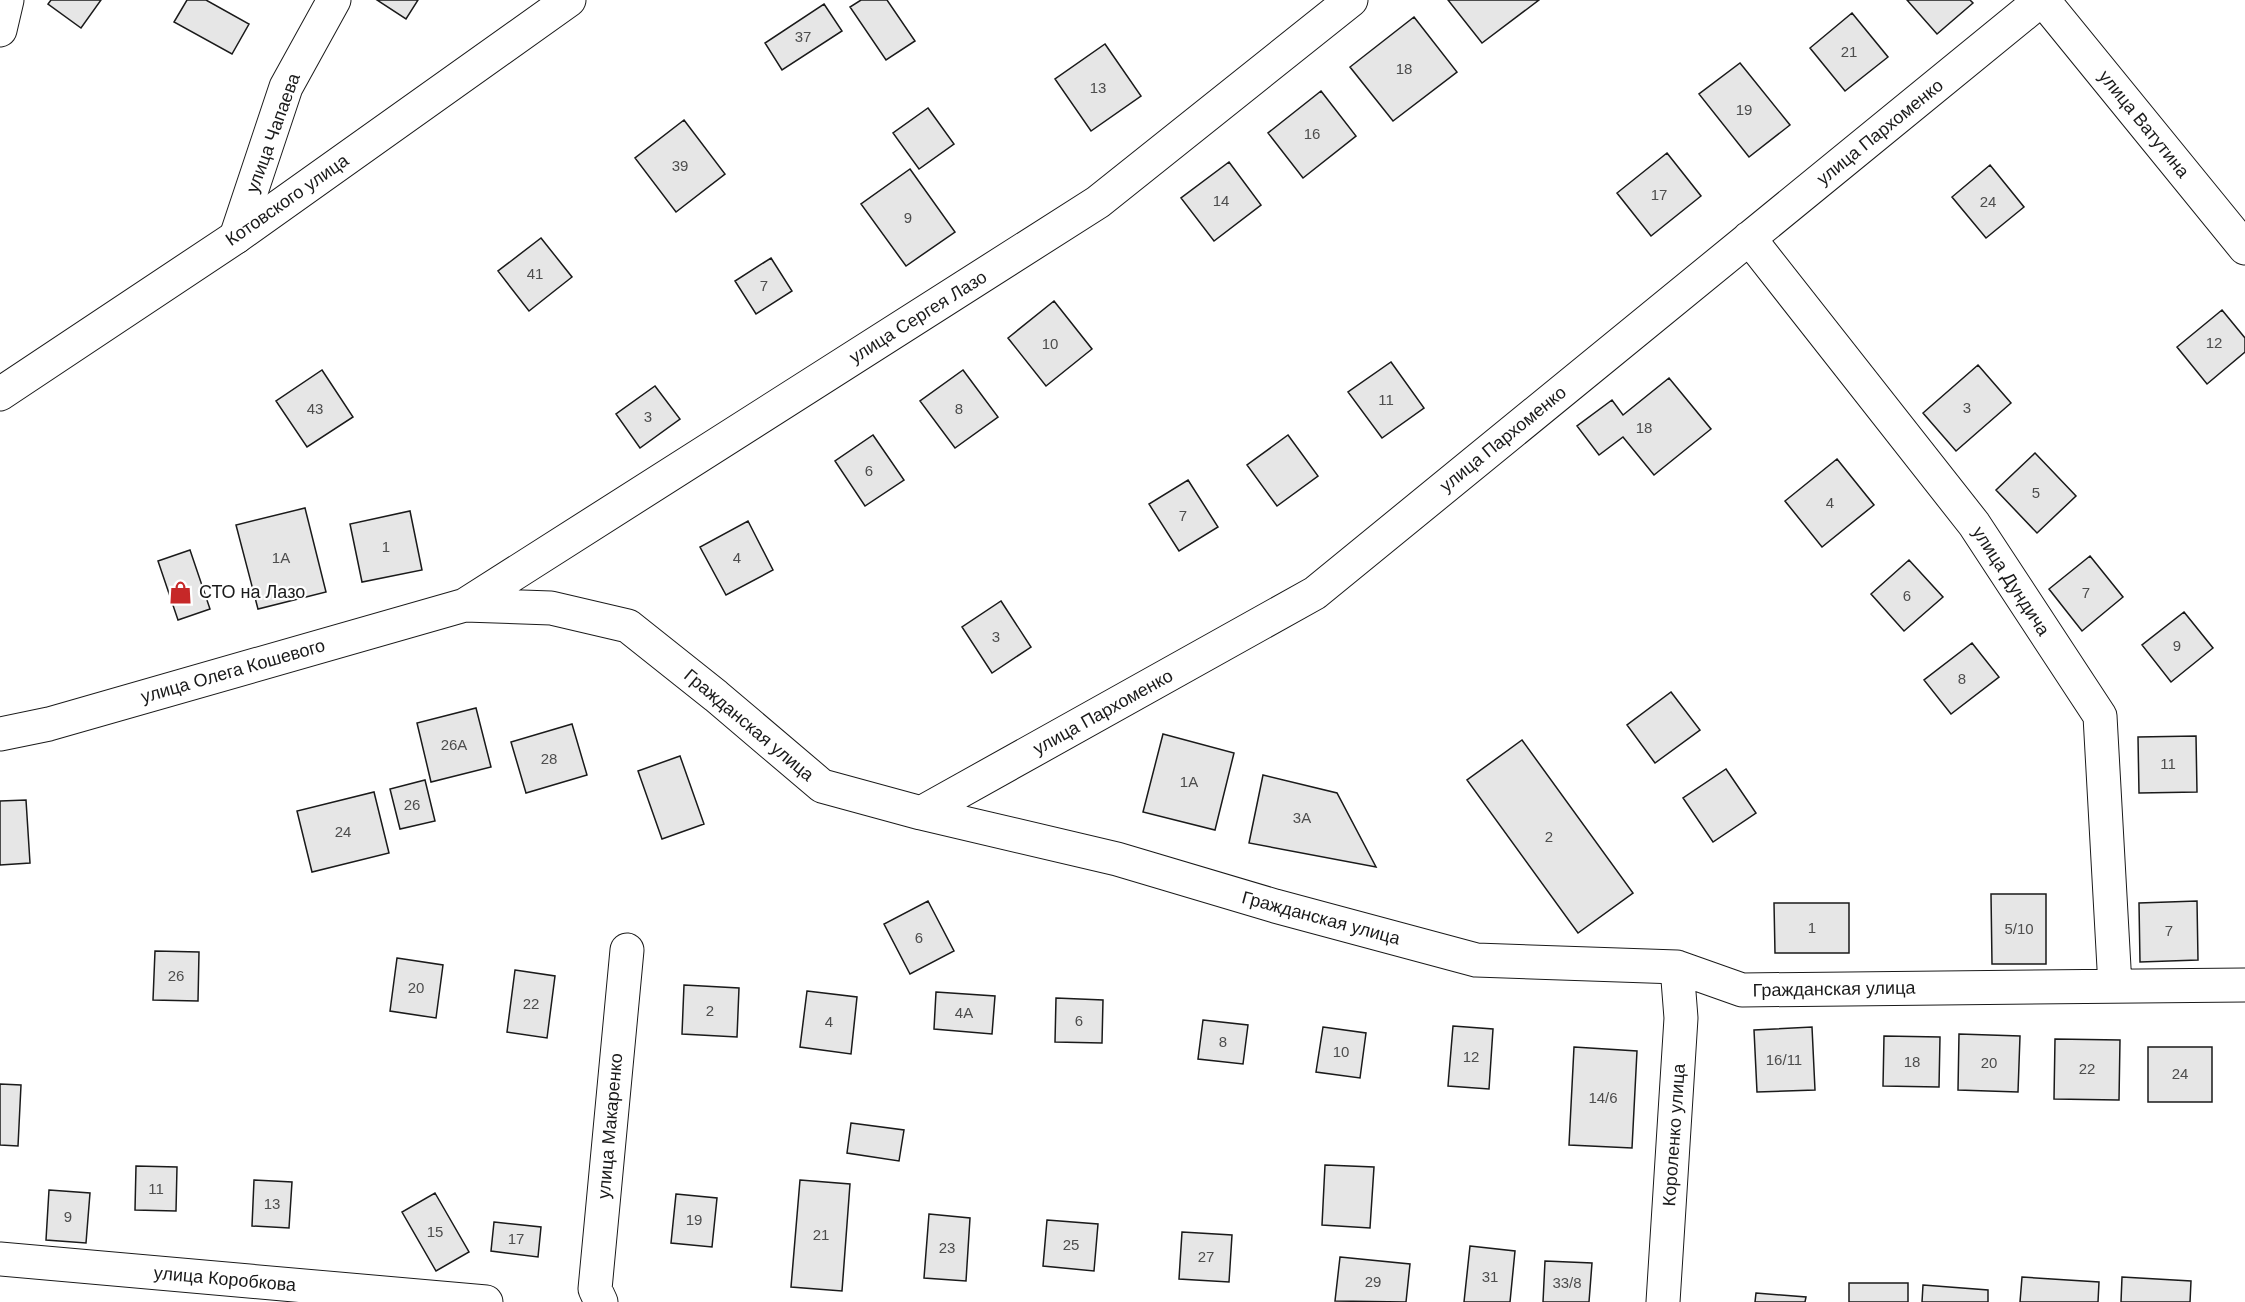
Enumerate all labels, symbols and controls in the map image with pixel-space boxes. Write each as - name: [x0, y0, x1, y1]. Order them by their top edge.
- house number: 37: [795, 28, 811, 45]
- house number: 21: [1841, 43, 1857, 60]
- house number: 18: [1396, 60, 1412, 77]
- street label: улица Ватутина: [2095, 66, 2194, 182]
- street label: улица Чапаева: [242, 70, 304, 195]
- street label: улица Пархоменко: [1813, 75, 1947, 189]
- house number: 13: [1090, 79, 1106, 96]
- house number: 19: [1736, 101, 1752, 118]
- house number: 16: [1304, 125, 1320, 142]
- street label: Котовского улица: [222, 150, 353, 250]
- house number: 39: [672, 157, 688, 174]
- house number: 17: [1651, 186, 1667, 203]
- house number: 14: [1213, 192, 1229, 209]
- house number: 24: [1980, 193, 1996, 210]
- house number: 9: [904, 209, 912, 226]
- house number: 41: [527, 265, 543, 282]
- street label: улица Сергея Лазо: [846, 267, 990, 367]
- house number: 7: [760, 277, 768, 294]
- house number: 12: [2206, 334, 2222, 351]
- house number: 10: [1042, 335, 1058, 352]
- street label: улица Пархоменко: [1436, 382, 1570, 496]
- house number: 11: [1378, 391, 1394, 408]
- house number: 3: [1963, 399, 1971, 416]
- house number: 43: [307, 400, 323, 417]
- house number: 8: [955, 400, 963, 417]
- house number: 3: [644, 408, 652, 425]
- house number: 18: [1636, 419, 1652, 436]
- house number: 6: [865, 462, 873, 479]
- house number: 5: [2032, 484, 2040, 501]
- house number: 4: [1826, 494, 1834, 511]
- house number: 7: [1179, 507, 1187, 524]
- street label: улица Дундича: [1968, 523, 2054, 640]
- house number: 1: [382, 538, 390, 555]
- house number: 1А: [272, 549, 290, 566]
- house number: 4: [733, 549, 741, 566]
- shop icon: СТО на Лазо: [168, 579, 194, 605]
- place label: СТО на Лазо: [199, 582, 305, 602]
- house number: 7: [2082, 584, 2090, 601]
- house number: 6: [1903, 587, 1911, 604]
- house number: 3: [992, 628, 1000, 645]
- street label: улица Олега Кошевого: [139, 635, 327, 707]
- house number: 9: [2173, 637, 2181, 654]
- street label: Гражданская улица: [680, 665, 819, 786]
- street label: улица Пархоменко: [1030, 665, 1176, 759]
- house number: 8: [1958, 670, 1966, 687]
- house number: 26А: [441, 736, 467, 753]
- house number: 28: [541, 750, 557, 767]
- house number: 11: [2160, 755, 2176, 772]
- house number: 1А: [1180, 773, 1198, 790]
- house number: 26: [404, 796, 420, 813]
- house number: 3А: [1293, 809, 1311, 826]
- house number: 24: [335, 823, 351, 840]
- house number: 2: [1545, 828, 1553, 845]
- street label: Гражданская улица: [1240, 887, 1403, 949]
- house number: 1: [1808, 919, 1816, 936]
- house number: 5/10: [2004, 920, 2034, 937]
- house number: 7: [2165, 922, 2173, 939]
- house number: 6: [915, 929, 923, 946]
- house number: 26: [168, 967, 184, 984]
- street label: Гражданская улица: [1752, 978, 1917, 1000]
- house number: 20: [408, 979, 424, 996]
- house number: 22: [523, 995, 539, 1012]
- house number: 2: [706, 1002, 714, 1019]
- house number: 4А: [955, 1004, 973, 1021]
- house number: 6: [1075, 1012, 1083, 1029]
- house number: 4: [825, 1013, 833, 1030]
- house number: 8: [1219, 1033, 1227, 1050]
- house number: 10: [1333, 1043, 1349, 1060]
- house number: 12: [1463, 1048, 1479, 1065]
- house number: 16/11: [1766, 1051, 1802, 1068]
- street label: улица Макаренко: [594, 1052, 626, 1200]
- house number: 18: [1904, 1053, 1920, 1070]
- house number: 20: [1981, 1054, 1997, 1071]
- house number: 22: [2079, 1060, 2095, 1077]
- street label: Короленко улица: [1659, 1062, 1689, 1207]
- house number: 24: [2172, 1065, 2188, 1082]
- house number: 14/6: [1588, 1089, 1618, 1106]
- house number: 11: [148, 1180, 164, 1197]
- house number: 13: [264, 1195, 280, 1212]
- house number: 9: [64, 1208, 72, 1225]
- house number: 19: [686, 1211, 702, 1228]
- house number: 15: [427, 1223, 443, 1240]
- house number: 21: [813, 1226, 829, 1243]
- house number: 17: [508, 1230, 524, 1247]
- house number: 25: [1063, 1236, 1079, 1253]
- house number: 23: [939, 1239, 955, 1256]
- house number: 27: [1198, 1248, 1214, 1265]
- street label: улица Коробкова: [153, 1263, 298, 1295]
- house number: 31: [1482, 1268, 1498, 1285]
- house number: 29: [1365, 1273, 1381, 1290]
- house number: 33/8: [1552, 1274, 1582, 1291]

